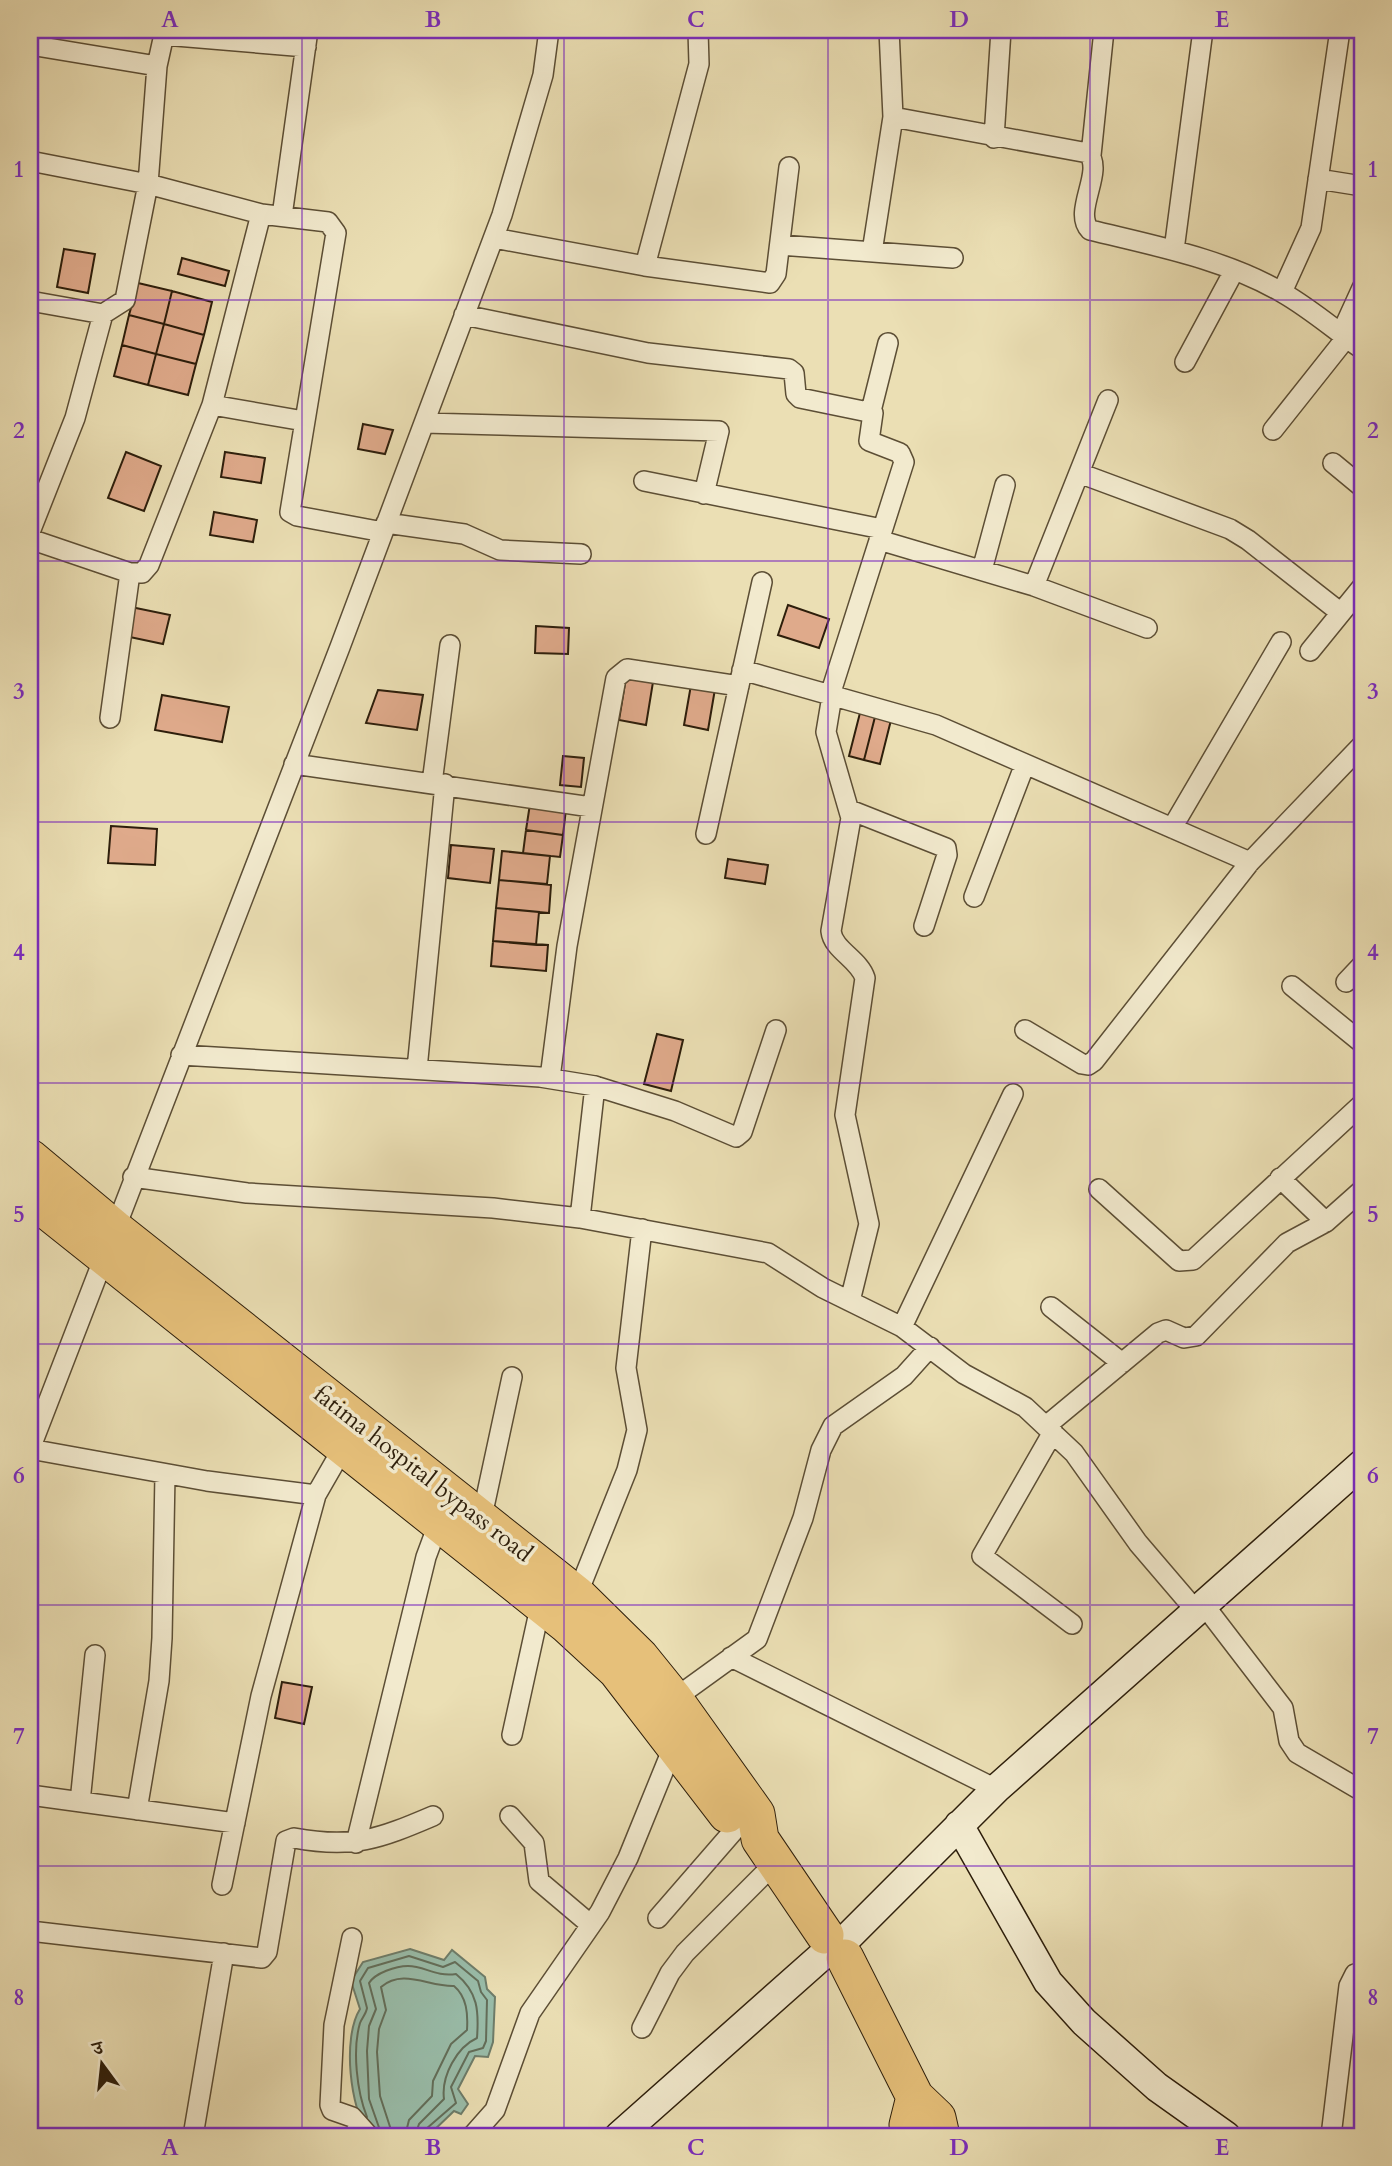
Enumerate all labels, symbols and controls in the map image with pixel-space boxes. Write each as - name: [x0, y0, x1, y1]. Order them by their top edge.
- text: A: [161, 4, 179, 35]
- text: B: [425, 4, 441, 35]
- text: C: [687, 4, 705, 35]
- text: D: [949, 4, 969, 35]
- text: E: [1215, 4, 1229, 35]
- text: 1: [13, 154, 25, 185]
- text: 1: [1367, 154, 1379, 185]
- text: 2: [13, 415, 25, 446]
- text: 2: [1367, 415, 1379, 446]
- text: 3: [13, 676, 25, 707]
- text: 3: [1367, 676, 1379, 707]
- text: 4: [13, 937, 25, 968]
- text: 4: [1367, 937, 1379, 968]
- text: 5: [13, 1199, 25, 1230]
- text: 5: [1367, 1199, 1379, 1230]
- street label: fatima hospital bypass road: [307, 1378, 539, 1570]
- text: 6: [13, 1460, 25, 1491]
- text: 6: [1367, 1460, 1379, 1491]
- text: 7: [13, 1721, 25, 1752]
- text: 7: [1367, 1721, 1379, 1752]
- text: 8: [13, 1982, 25, 2013]
- text: 8: [1367, 1982, 1379, 2013]
- north arrow: [66, 2030, 136, 2100]
- text: उ: [88, 2034, 107, 2063]
- text: A: [161, 2132, 179, 2163]
- text: B: [425, 2132, 441, 2163]
- text: C: [687, 2132, 705, 2163]
- text: D: [949, 2132, 969, 2163]
- text: E: [1215, 2132, 1229, 2163]

